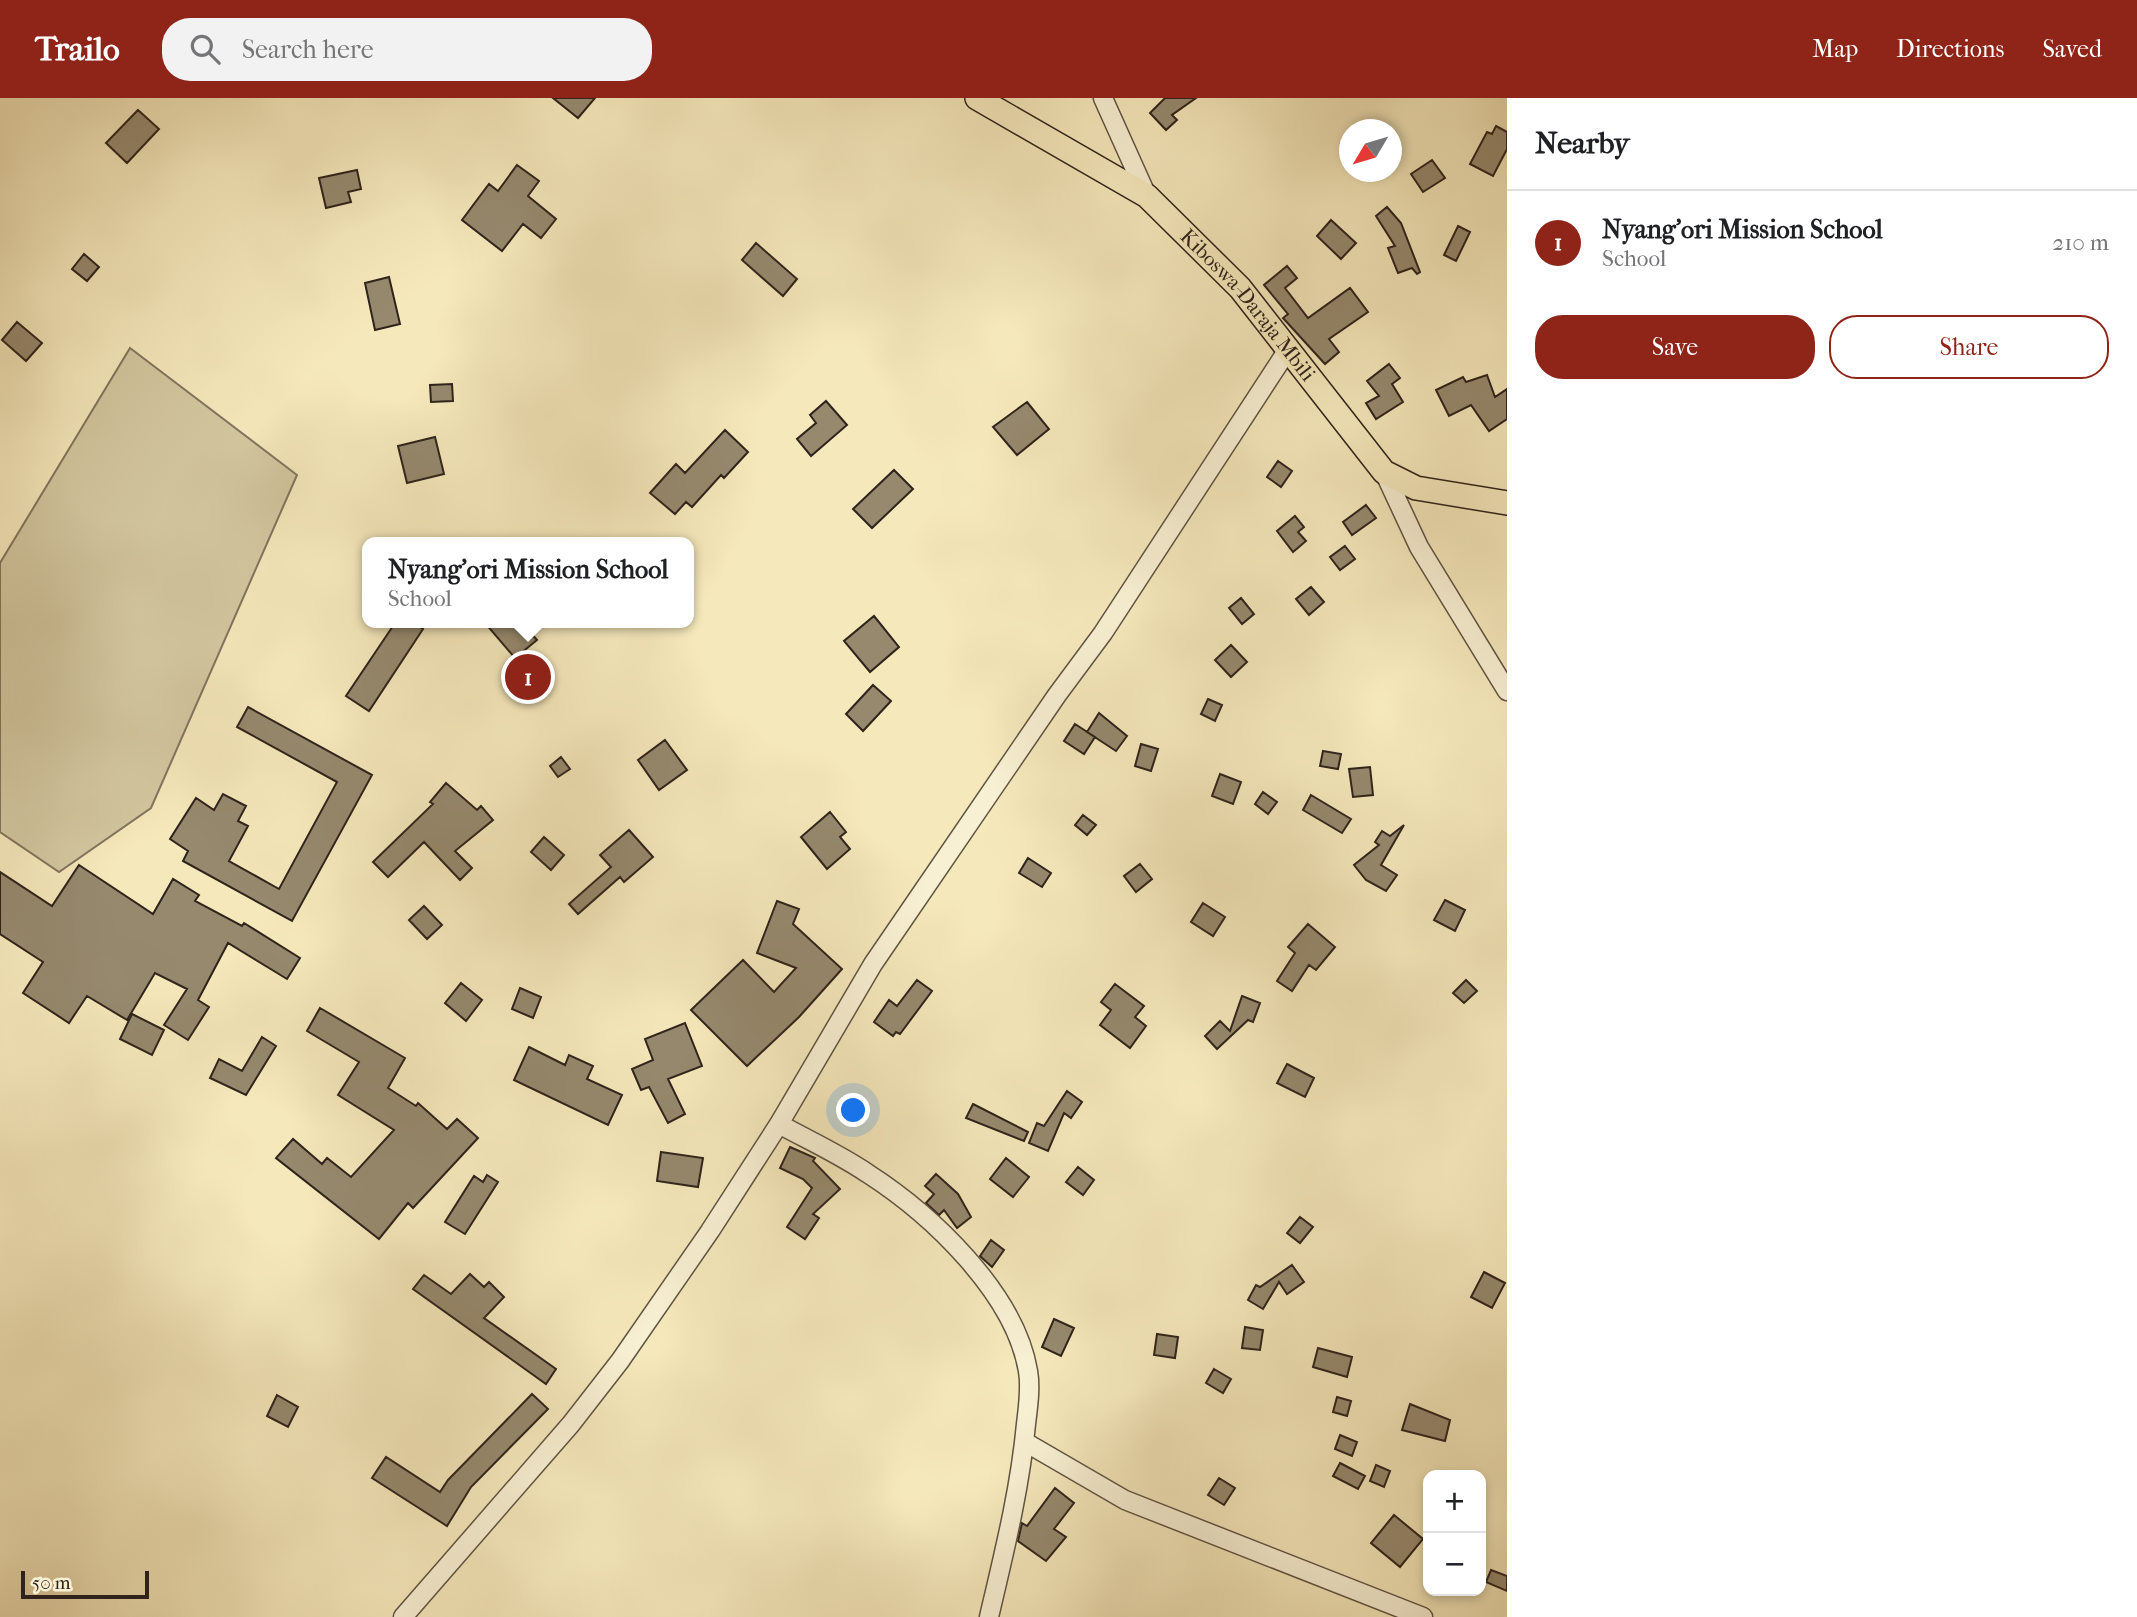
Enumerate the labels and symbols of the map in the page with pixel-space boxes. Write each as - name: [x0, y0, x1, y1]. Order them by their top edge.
- north arrow: [1339, 119, 1402, 182]
- street label: Kiboswa-Daraja Mbili: [1175, 224, 1320, 386]
- pin: 1: [505, 651, 551, 703]
- your location: [836, 1093, 870, 1127]
- scale bar: [21, 1568, 149, 1600]

